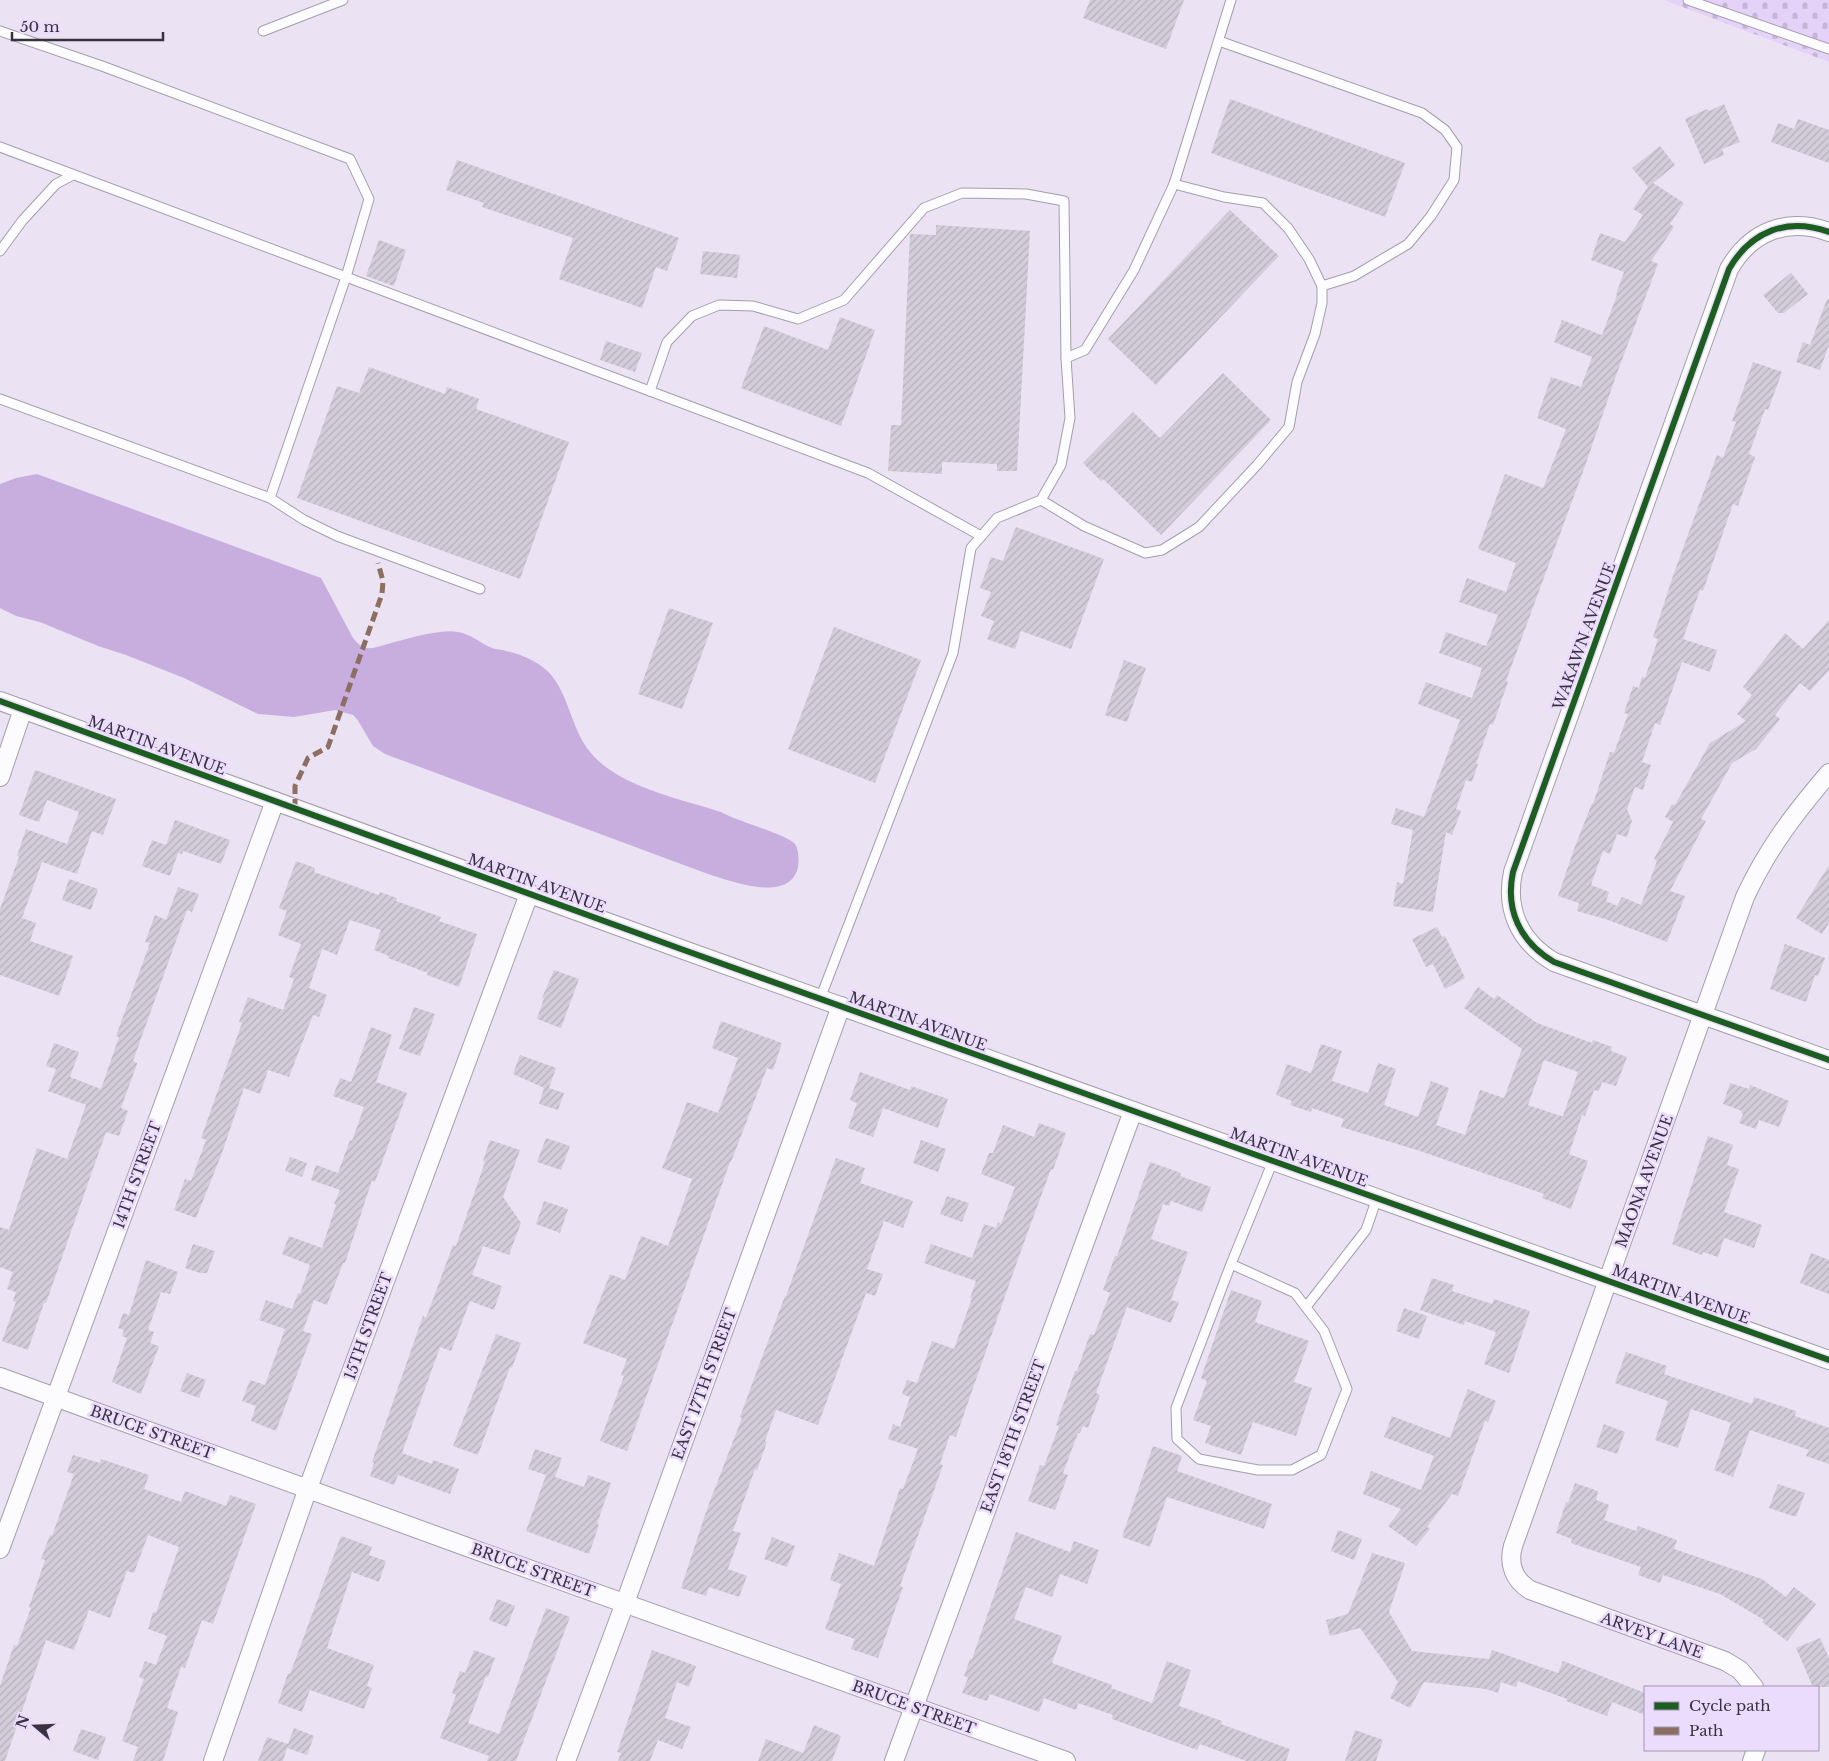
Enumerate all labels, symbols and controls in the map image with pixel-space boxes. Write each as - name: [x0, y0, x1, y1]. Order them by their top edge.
- scale bar: [12, 10, 164, 42]
- text: 50 m: [20, 17, 60, 36]
- street label: WAKAWN AVENUE: [1548, 560, 1620, 713]
- street label: MARTIN AVENUE: [85, 711, 229, 779]
- street label: MARTIN AVENUE: [465, 849, 609, 917]
- street label: MARTIN AVENUE: [846, 987, 990, 1055]
- street label: MAONA AVENUE: [1611, 1112, 1677, 1250]
- street label: 14TH STREET: [109, 1119, 165, 1231]
- street label: MARTIN AVENUE: [1227, 1123, 1371, 1191]
- street label: MARTIN AVENUE: [1609, 1260, 1753, 1328]
- street label: 15TH STREET: [340, 1270, 396, 1382]
- street label: EAST 17TH STREET: [668, 1306, 740, 1462]
- street label: EAST 18TH STREET: [977, 1357, 1049, 1515]
- street label: BRUCE STREET: [88, 1401, 216, 1463]
- street label: BRUCE STREET: [469, 1539, 597, 1601]
- street label: ARVEY LANE: [1598, 1607, 1706, 1662]
- street label: BRUCE STREET: [850, 1676, 978, 1738]
- legend: [1644, 1686, 1819, 1751]
- text: Cycle path: [1689, 1696, 1771, 1715]
- north arrow: [10, 1701, 60, 1751]
- text: N: [12, 1713, 33, 1731]
- text: Path: [1689, 1721, 1723, 1740]

